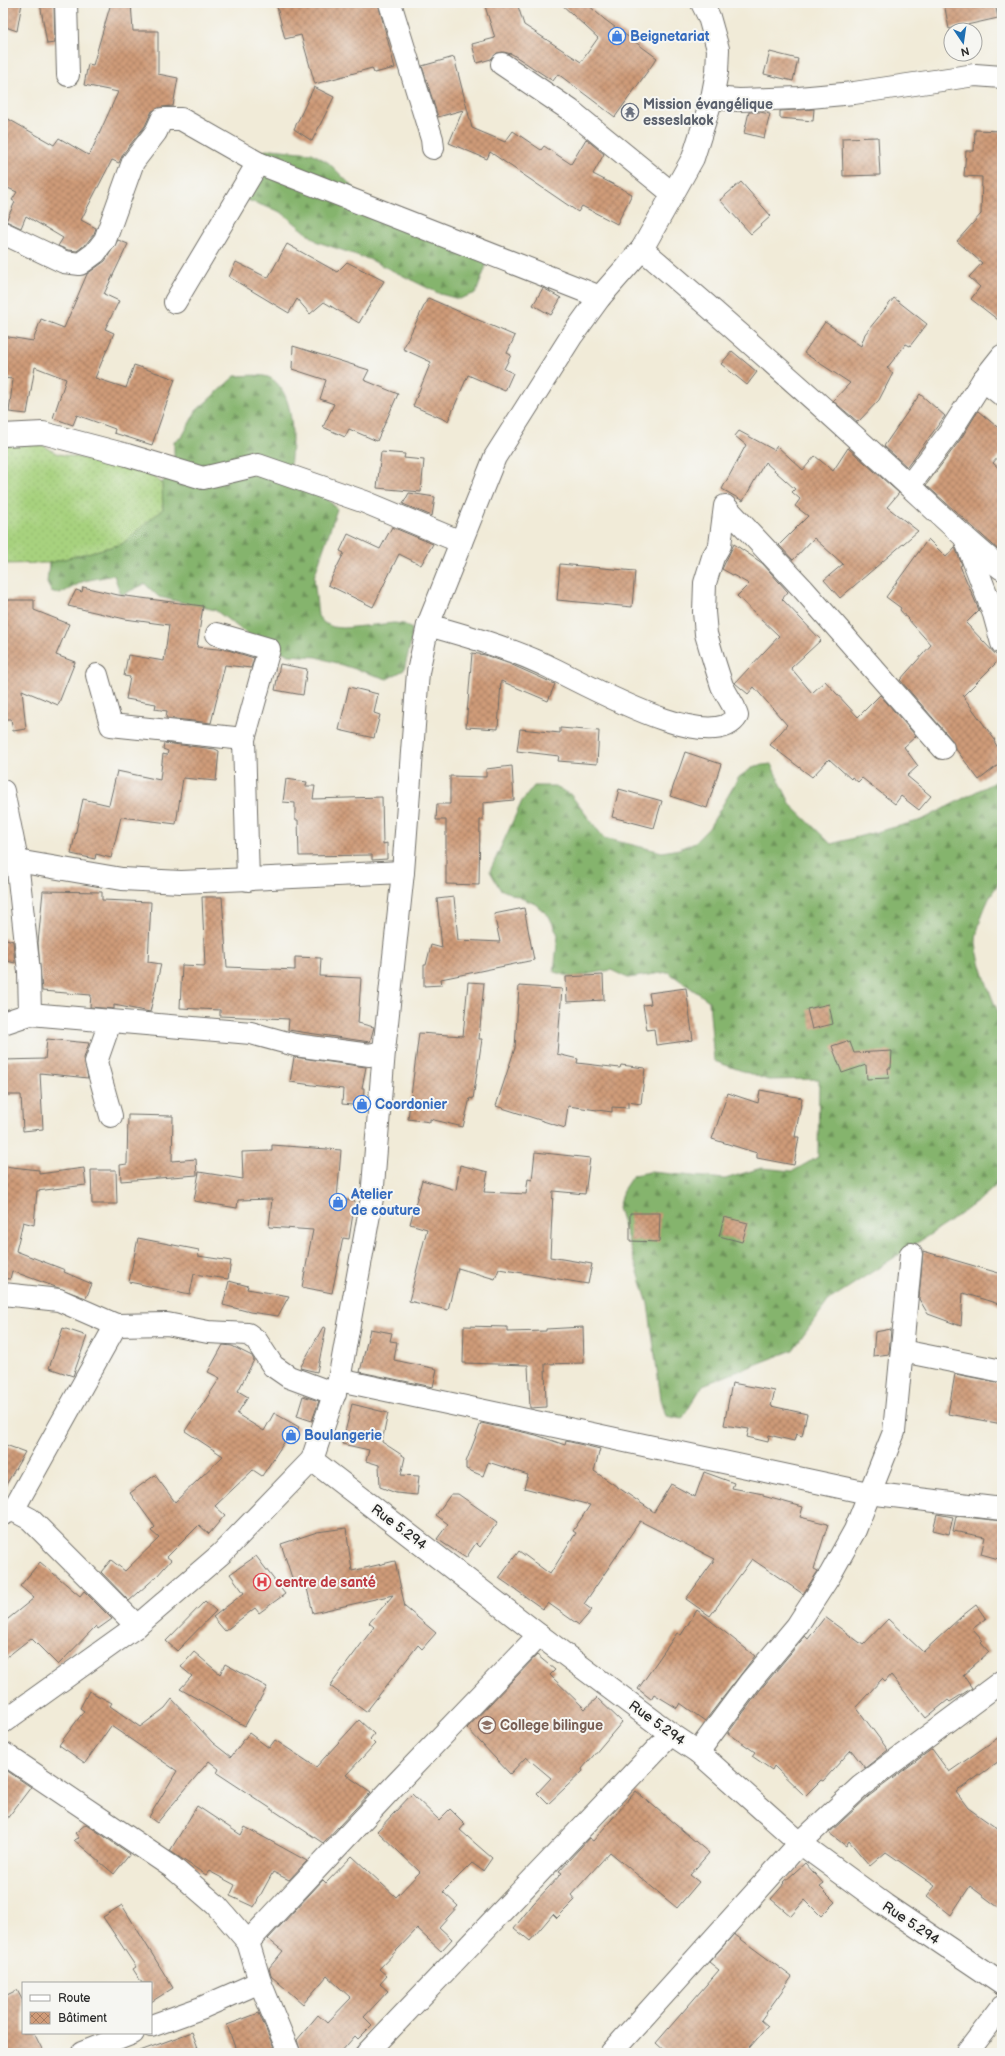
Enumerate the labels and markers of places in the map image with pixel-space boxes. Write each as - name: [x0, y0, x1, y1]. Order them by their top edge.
- shop icon: Beignetariat: [607, 26, 627, 46]
- place label: Beignetariat: [630, 28, 710, 45]
- place label: Mission évangélique esseslakok: [643, 96, 773, 129]
- temple icon: Mission évangélique esseslakok: [620, 102, 640, 122]
- shop icon: Coordonier: [352, 1094, 372, 1114]
- place label: Coordonier: [375, 1096, 448, 1113]
- place label: Atelier de couture: [350, 1186, 420, 1219]
- shop icon: Atelier de couture: [328, 1192, 348, 1212]
- shop icon: Boulangerie: [281, 1425, 301, 1445]
- place label: Boulangerie: [304, 1427, 382, 1444]
- hospital icon: centre de santé: [252, 1572, 272, 1592]
- place label: centre de santé: [275, 1574, 376, 1591]
- school or university icon: College bilingue: [477, 1715, 497, 1735]
- place label: College bilingue: [500, 1717, 603, 1734]

